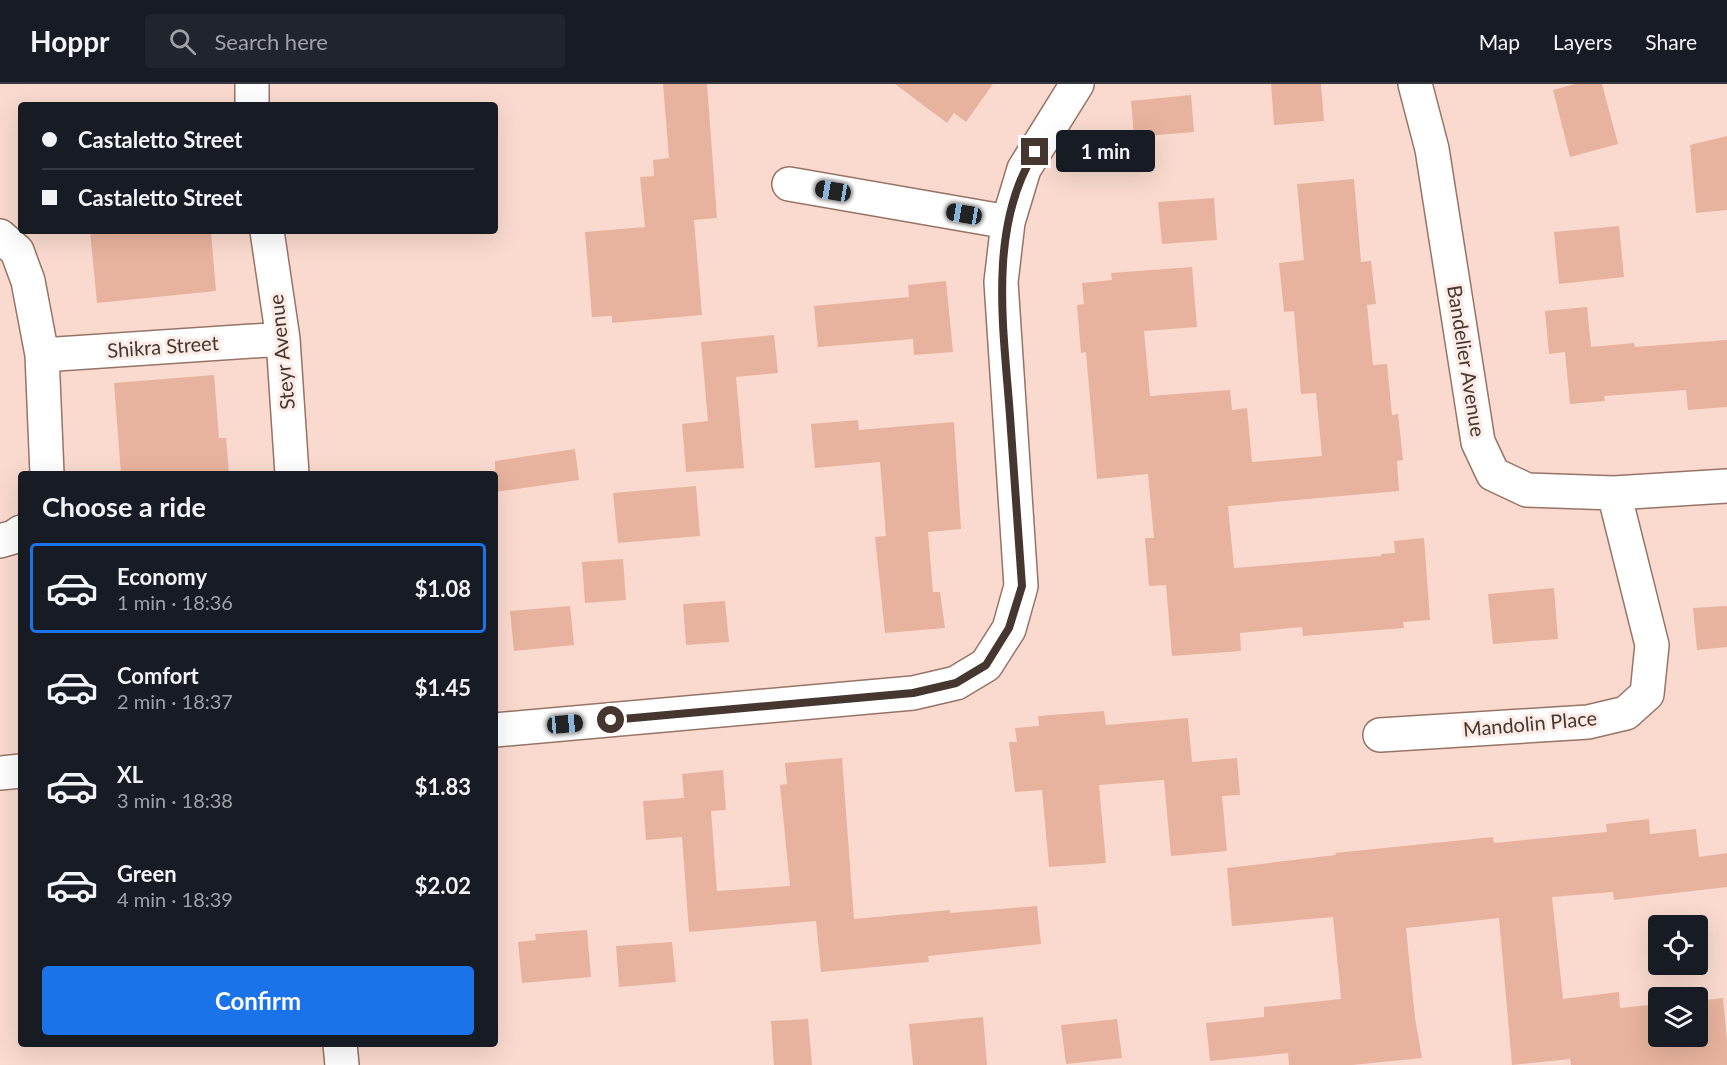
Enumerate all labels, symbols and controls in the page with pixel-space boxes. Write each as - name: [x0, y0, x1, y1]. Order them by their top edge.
- search box: [145, 14, 565, 68]
- text: Hoppr: [30, 24, 109, 58]
- icon: search: [166, 25, 199, 58]
- text: Search here: [214, 28, 328, 55]
- text: Map: [1479, 29, 1520, 54]
- text: Layers: [1553, 29, 1612, 54]
- text: Share: [1645, 29, 1697, 54]
- text: Castaletto Street: [78, 126, 242, 153]
- callout: 1 min: [1056, 131, 1155, 173]
- route end: [1021, 138, 1048, 165]
- text: 1 min: [1081, 139, 1130, 163]
- car: [814, 179, 852, 203]
- text: Castaletto Street: [78, 184, 242, 211]
- car: [945, 202, 983, 226]
- street label: Bandelier Avenue: [1443, 283, 1491, 438]
- street label: Steyr Avenue: [263, 293, 299, 411]
- street label: Shikra Street: [106, 330, 219, 362]
- text: Choose a ride: [42, 490, 206, 523]
- icon: car: [45, 561, 99, 615]
- text: Economy: [117, 563, 207, 590]
- text: $1.08: [415, 575, 471, 602]
- text: 1 min · 18:36: [117, 590, 233, 614]
- icon: car: [45, 660, 99, 714]
- text: Comfort: [117, 662, 199, 689]
- text: $1.45: [415, 674, 471, 701]
- text: 2 min · 18:37: [117, 689, 233, 713]
- street label: Mandolin Place: [1462, 705, 1598, 741]
- route start: [597, 706, 624, 733]
- car: [546, 713, 584, 735]
- icon: car: [45, 759, 99, 813]
- text: XL: [117, 761, 143, 788]
- text: $1.83: [415, 773, 471, 800]
- text: 3 min · 18:38: [117, 788, 233, 812]
- icon: car: [45, 858, 99, 912]
- text: Green: [117, 860, 177, 887]
- text: $2.02: [415, 872, 471, 899]
- text: 4 min · 18:39: [117, 887, 233, 911]
- map controls: [1648, 915, 1708, 1047]
- button: locate: [1648, 915, 1708, 975]
- button: Confirm: [42, 966, 474, 1035]
- button: layers: [1648, 987, 1708, 1047]

